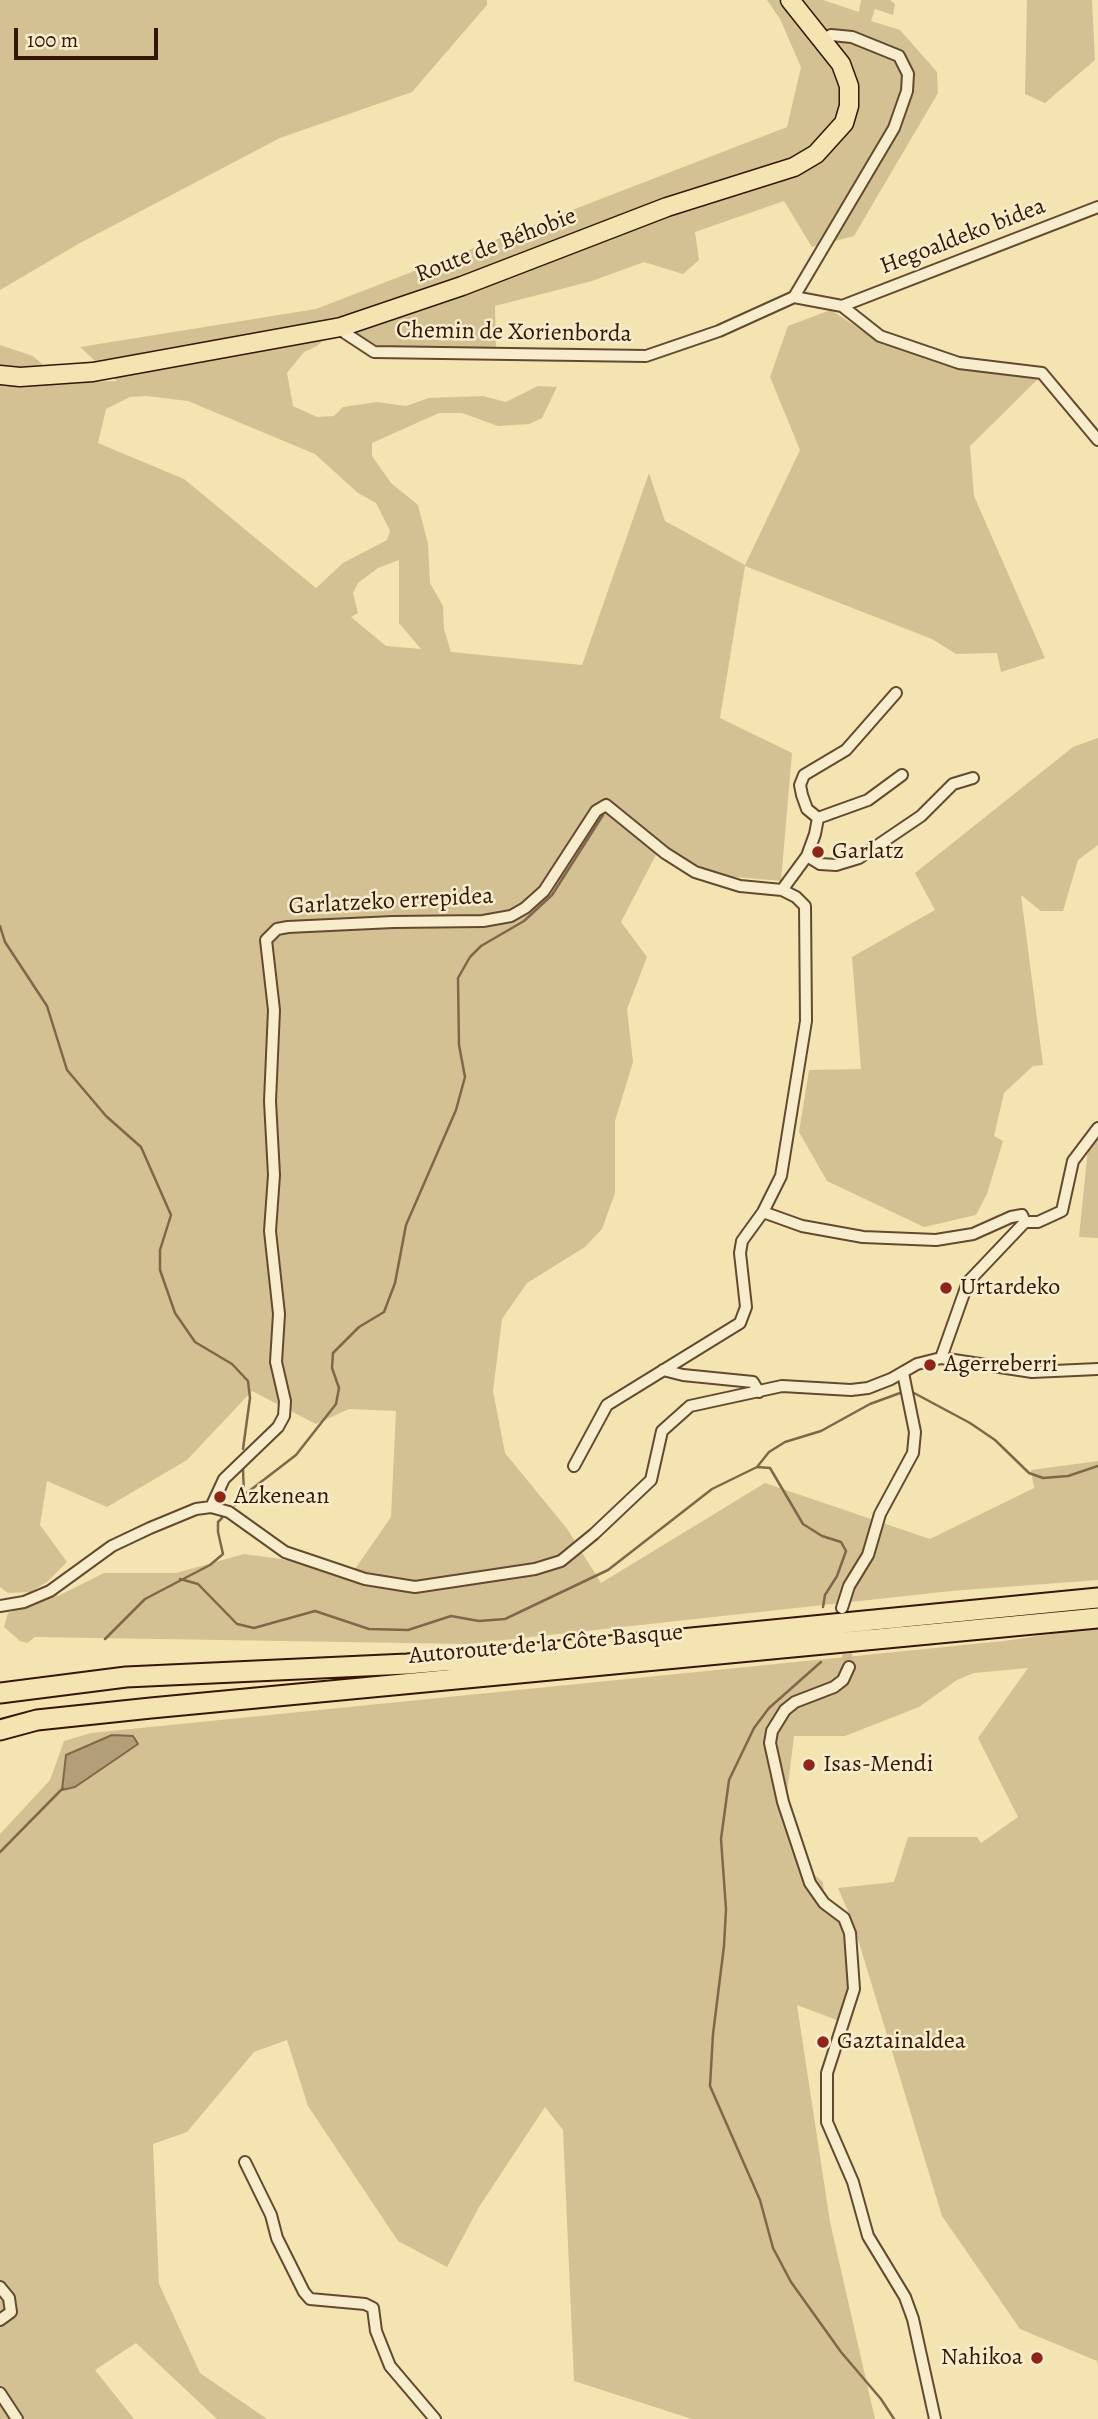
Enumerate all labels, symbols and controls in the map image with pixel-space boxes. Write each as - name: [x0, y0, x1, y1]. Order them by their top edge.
- scale bar: [18, 14, 161, 58]
- text: 100 m: [27, 26, 78, 54]
- street label: Hegoaldeko bidea: [876, 192, 1050, 282]
- street label: Route de Béhobie: [411, 202, 581, 290]
- street label: Chemin de Xorienborda: [396, 317, 632, 349]
- place label: Garlatz: [832, 838, 904, 866]
- marker: Garlatz: [810, 844, 826, 860]
- street label: Garlatzeko errepidea: [288, 882, 494, 922]
- place label: Urtardeko: [960, 1274, 1060, 1302]
- marker: Urtardeko: [938, 1280, 954, 1296]
- place label: Agerreberri: [944, 1351, 1058, 1379]
- marker: Agerreberri: [922, 1357, 938, 1373]
- place label: Azkenean: [234, 1483, 329, 1511]
- marker: Azkenean: [212, 1489, 228, 1505]
- street label: Autoroute de la Côte Basque: [408, 1619, 684, 1671]
- place label: Isas-Mendi: [823, 1751, 933, 1779]
- marker: Isas-Mendi: [801, 1757, 817, 1773]
- place label: Gaztainaldea: [837, 2028, 966, 2056]
- marker: Gaztainaldea: [815, 2034, 831, 2050]
- place label: Nahikoa: [941, 2344, 1023, 2372]
- marker: Nahikoa: [1029, 2350, 1045, 2366]

